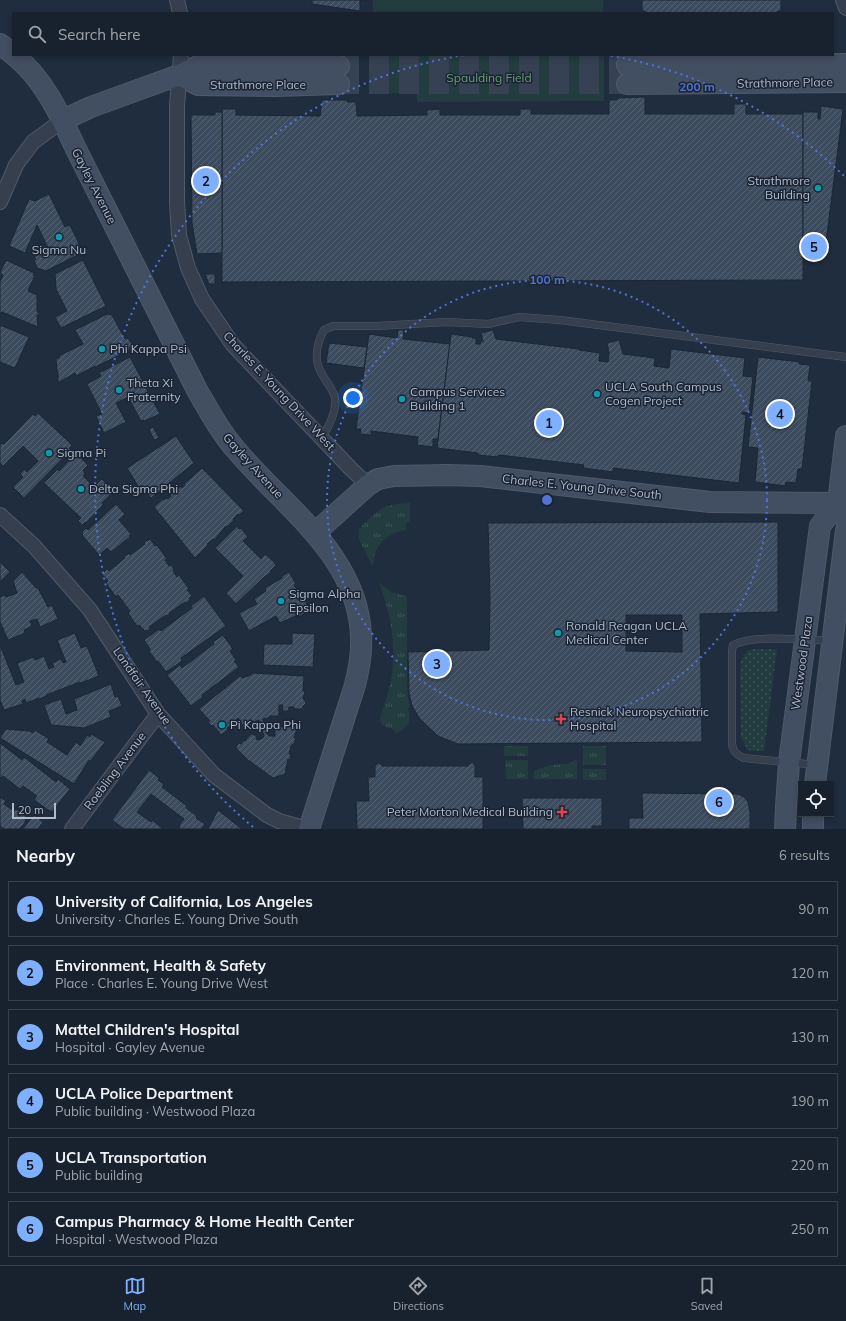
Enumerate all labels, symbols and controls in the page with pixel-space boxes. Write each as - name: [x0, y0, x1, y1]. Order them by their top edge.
- search box: [12, 12, 834, 56]
- icon: search: [26, 23, 48, 45]
- text: Search here: [58, 25, 140, 44]
- park label: Spaulding Field: [446, 70, 532, 85]
- street label: Strathmore Place: [737, 74, 833, 91]
- street label: Strathmore Place: [210, 77, 306, 92]
- text: 200 m: [679, 79, 715, 94]
- street label: Gayley Avenue: [69, 145, 120, 226]
- pin: 2: [193, 166, 219, 196]
- place label: Strathmore Building: [747, 173, 810, 202]
- marker: Strathmore Building: [813, 183, 823, 193]
- marker: Sigma Nu: [54, 232, 64, 242]
- pin: 5: [801, 232, 827, 262]
- place label: Sigma Nu: [32, 242, 86, 257]
- text: 100 m: [529, 272, 565, 287]
- street label: Charles E. Young Drive West: [220, 328, 338, 453]
- place label: Phi Kappa Psi: [110, 341, 187, 356]
- marker: Phi Kappa Psi: [97, 344, 107, 354]
- place label: Theta Xi Fraternity: [127, 375, 181, 404]
- place label: UCLA South Campus Cogen Project: [605, 379, 722, 408]
- place label: Campus Services Building 1: [410, 384, 505, 413]
- marker: Theta Xi Fraternity: [114, 385, 124, 395]
- your location: [343, 388, 363, 408]
- marker: UCLA South Campus Cogen Project: [592, 389, 602, 399]
- marker: Campus Services Building 1: [397, 394, 407, 404]
- pin: 4: [767, 399, 793, 429]
- pin: 1: [536, 408, 562, 438]
- street label: Gayley Avenue: [220, 430, 287, 501]
- place label: Sigma Pi: [57, 445, 106, 460]
- marker: Sigma Pi: [44, 448, 54, 458]
- street label: Charles E. Young Drive South: [501, 471, 663, 502]
- place label: Delta Sigma Phi: [89, 481, 178, 496]
- marker: Delta Sigma Phi: [76, 484, 86, 494]
- centre of rings: [540, 493, 554, 507]
- place label: Sigma Alpha Epsilon: [289, 586, 361, 615]
- marker: Sigma Alpha Epsilon: [276, 596, 286, 606]
- street label: Westwood Plaza: [787, 615, 816, 711]
- place label: Ronald Reagan UCLA Medical Center: [566, 618, 687, 647]
- marker: Ronald Reagan UCLA Medical Center: [553, 628, 563, 638]
- street label: Landfair Avenue: [110, 644, 175, 727]
- pin: 3: [424, 649, 450, 679]
- place label: Resnick Neuropsychiatric Hospital: [570, 704, 709, 733]
- marker: Resnick Neuropsychiatric Hospital: [555, 713, 567, 725]
- place label: Pi Kappa Phi: [230, 717, 301, 732]
- marker: Pi Kappa Phi: [217, 720, 227, 730]
- street label: Roebling Avenue: [80, 729, 149, 813]
- map controls: [798, 781, 834, 817]
- button: locate: [798, 781, 834, 817]
- pin: 6: [706, 787, 732, 817]
- scale bar: [12, 801, 56, 820]
- text: 20 m: [18, 803, 44, 817]
- place label: Peter Morton Medical Building: [387, 804, 553, 819]
- marker: Peter Morton Medical Building: [556, 806, 568, 818]
- text: Nearby: [16, 845, 75, 866]
- text: 6 results: [779, 847, 830, 863]
- text: University of California, Los Angeles: [55, 892, 313, 911]
- text: 1: [26, 901, 34, 917]
- text: 90 m: [799, 901, 829, 917]
- text: University · Charles E. Young Drive South: [55, 911, 298, 927]
- text: Environment, Health & Safety: [55, 956, 266, 975]
- text: 2: [26, 965, 34, 981]
- text: 120 m: [791, 965, 829, 981]
- text: Place · Charles E. Young Drive West: [55, 975, 268, 991]
- text: Mattel Children's Hospital: [55, 1020, 239, 1039]
- text: 3: [26, 1029, 34, 1045]
- text: 130 m: [791, 1029, 829, 1045]
- text: Hospital · Gayley Avenue: [55, 1039, 205, 1055]
- text: UCLA Police Department: [55, 1084, 233, 1103]
- text: 4: [26, 1093, 34, 1109]
- text: 190 m: [791, 1093, 829, 1109]
- text: Public building · Westwood Plaza: [55, 1103, 255, 1119]
- text: UCLA Transportation: [55, 1148, 207, 1167]
- text: 5: [26, 1157, 34, 1173]
- text: 220 m: [791, 1157, 829, 1173]
- text: Public building: [55, 1167, 143, 1183]
- text: Campus Pharmacy & Home Health Center: [55, 1212, 354, 1231]
- text: 6: [26, 1221, 34, 1237]
- text: 250 m: [791, 1221, 829, 1237]
- text: Hospital · Westwood Plaza: [55, 1231, 218, 1247]
- tab: Map: [123, 1275, 146, 1313]
- tab: Directions: [393, 1275, 444, 1313]
- tab: Saved: [691, 1275, 723, 1313]

